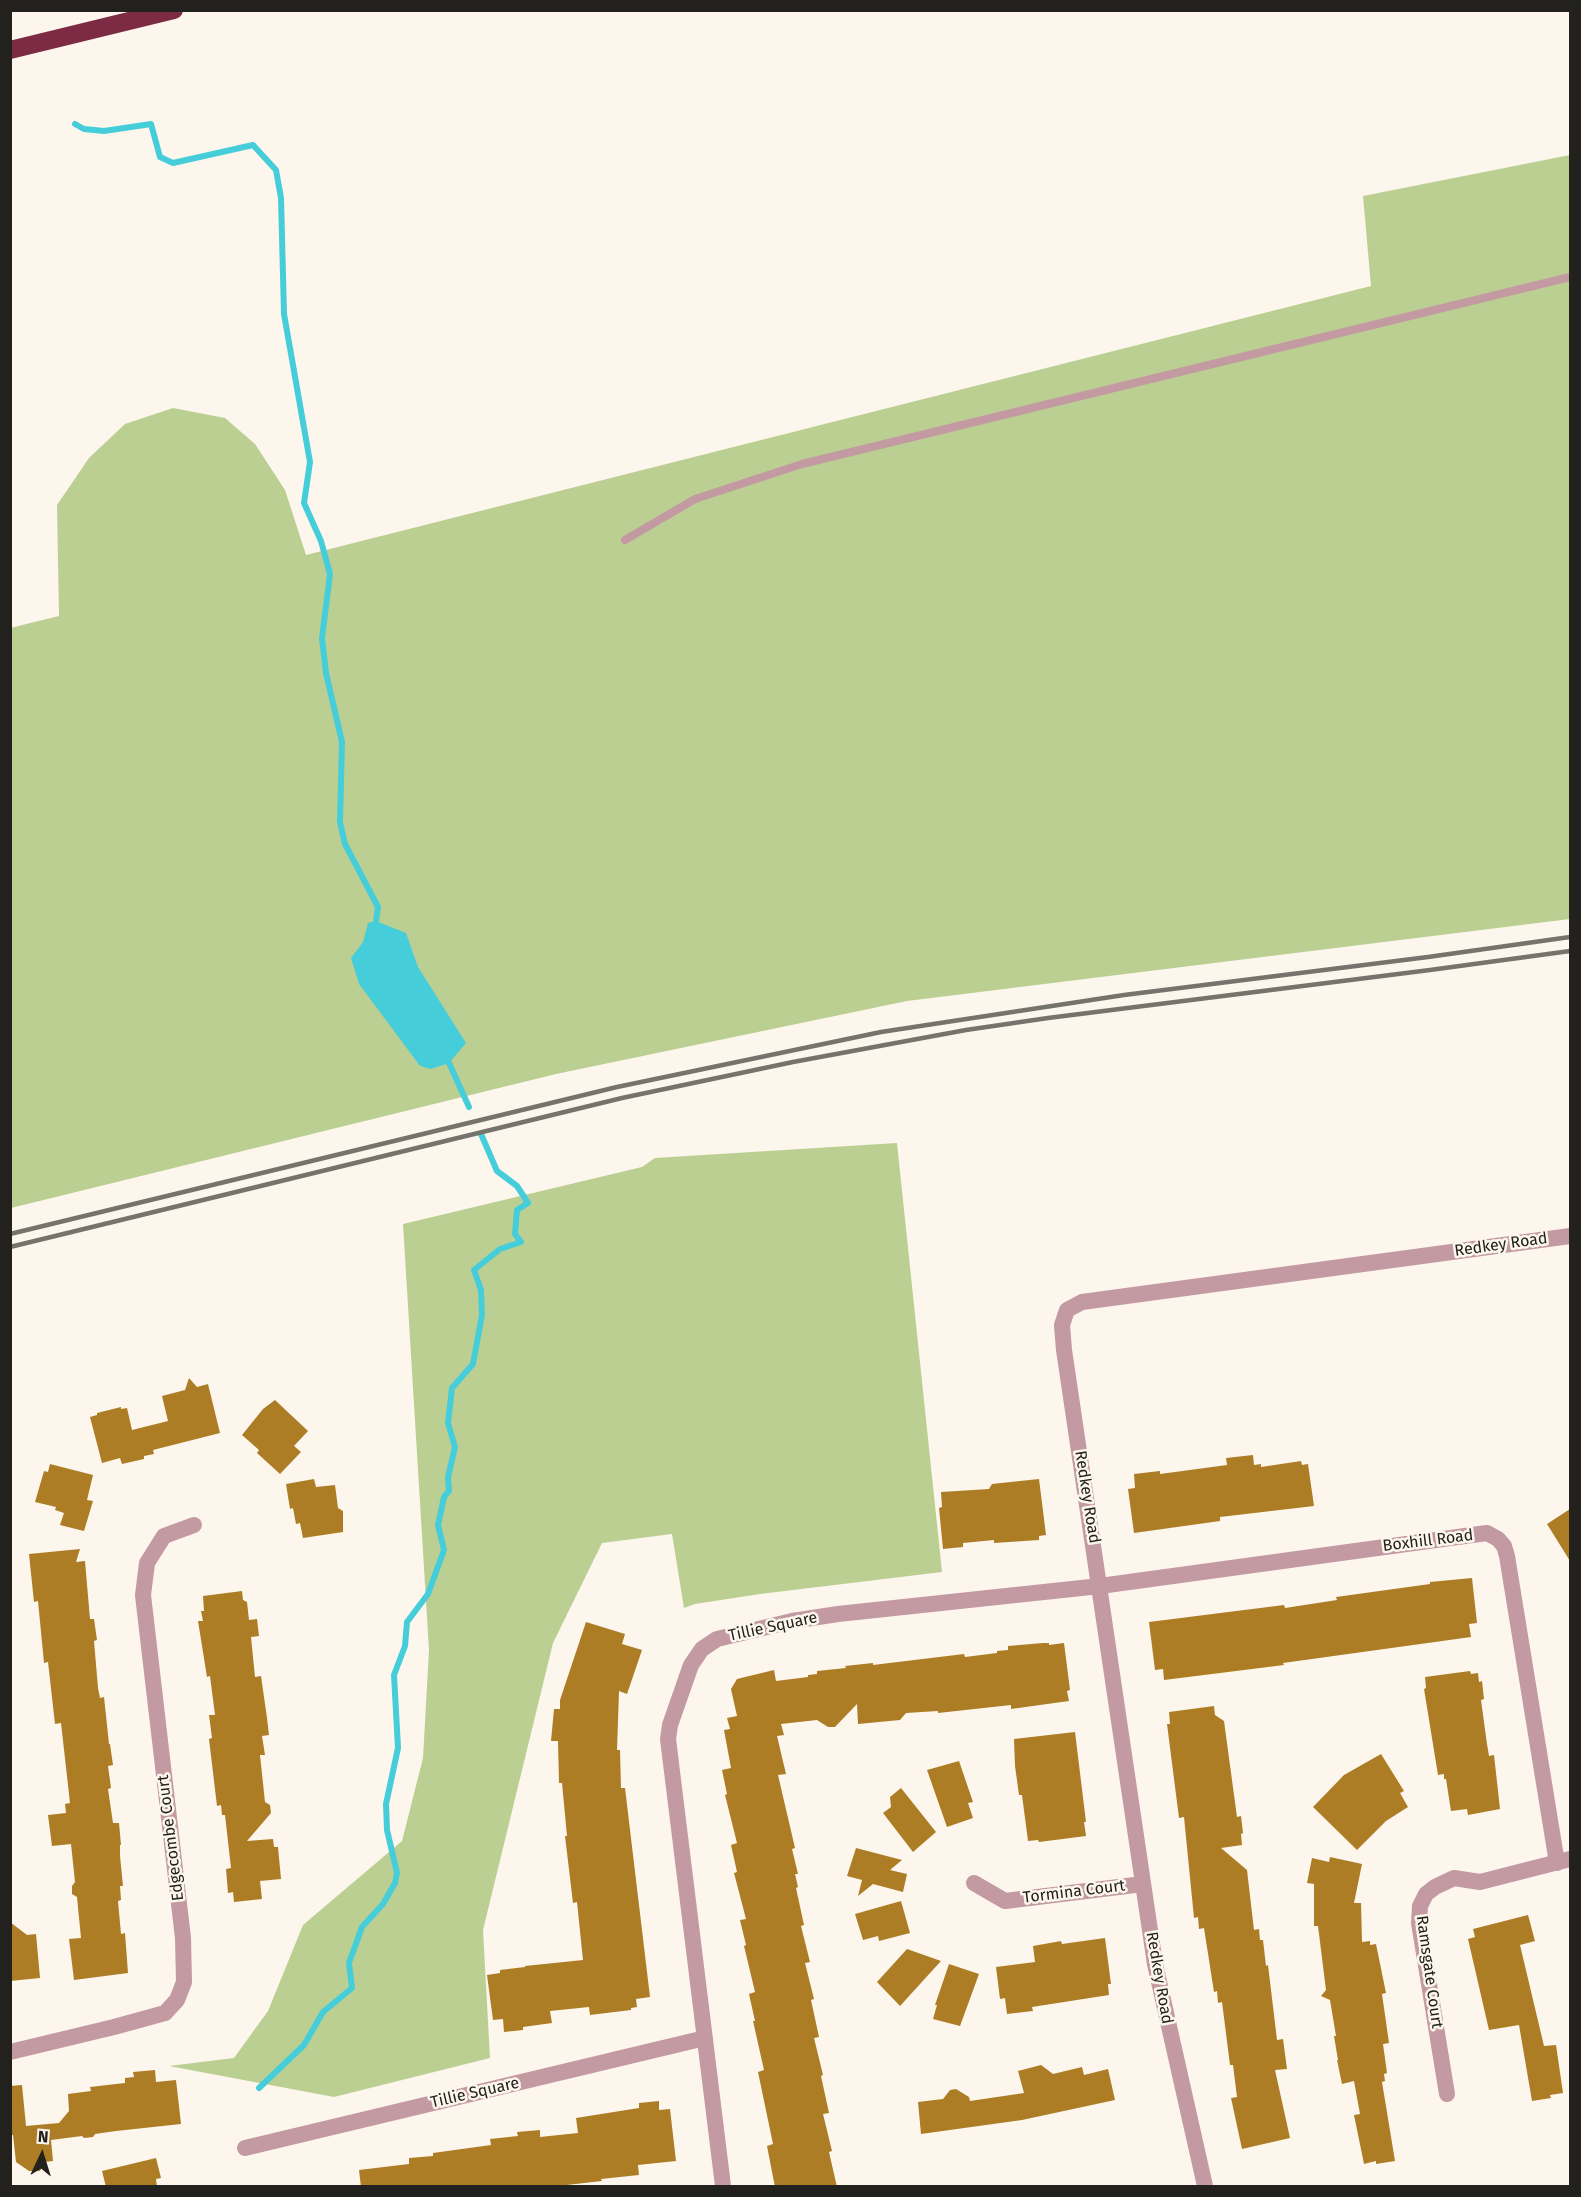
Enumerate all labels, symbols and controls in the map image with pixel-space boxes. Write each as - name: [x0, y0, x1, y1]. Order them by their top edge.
- street label: Redkey Road: [1453, 1229, 1549, 1261]
- street label: Redkey Road: [1070, 1449, 1104, 1545]
- street label: Boxhill Road: [1382, 1526, 1474, 1556]
- street label: Tillie Square: [727, 1608, 819, 1646]
- street label: Edgecombe Court: [154, 1774, 188, 1902]
- street label: Tormina Court: [1022, 1876, 1126, 1908]
- street label: Ramsgate Court: [1412, 1914, 1446, 2030]
- street label: Redkey Road: [1141, 1930, 1177, 2026]
- street label: Tillie Square: [429, 2073, 521, 2113]
- north arrow: [12, 2125, 72, 2185]
- text: N: [37, 2127, 49, 2146]

